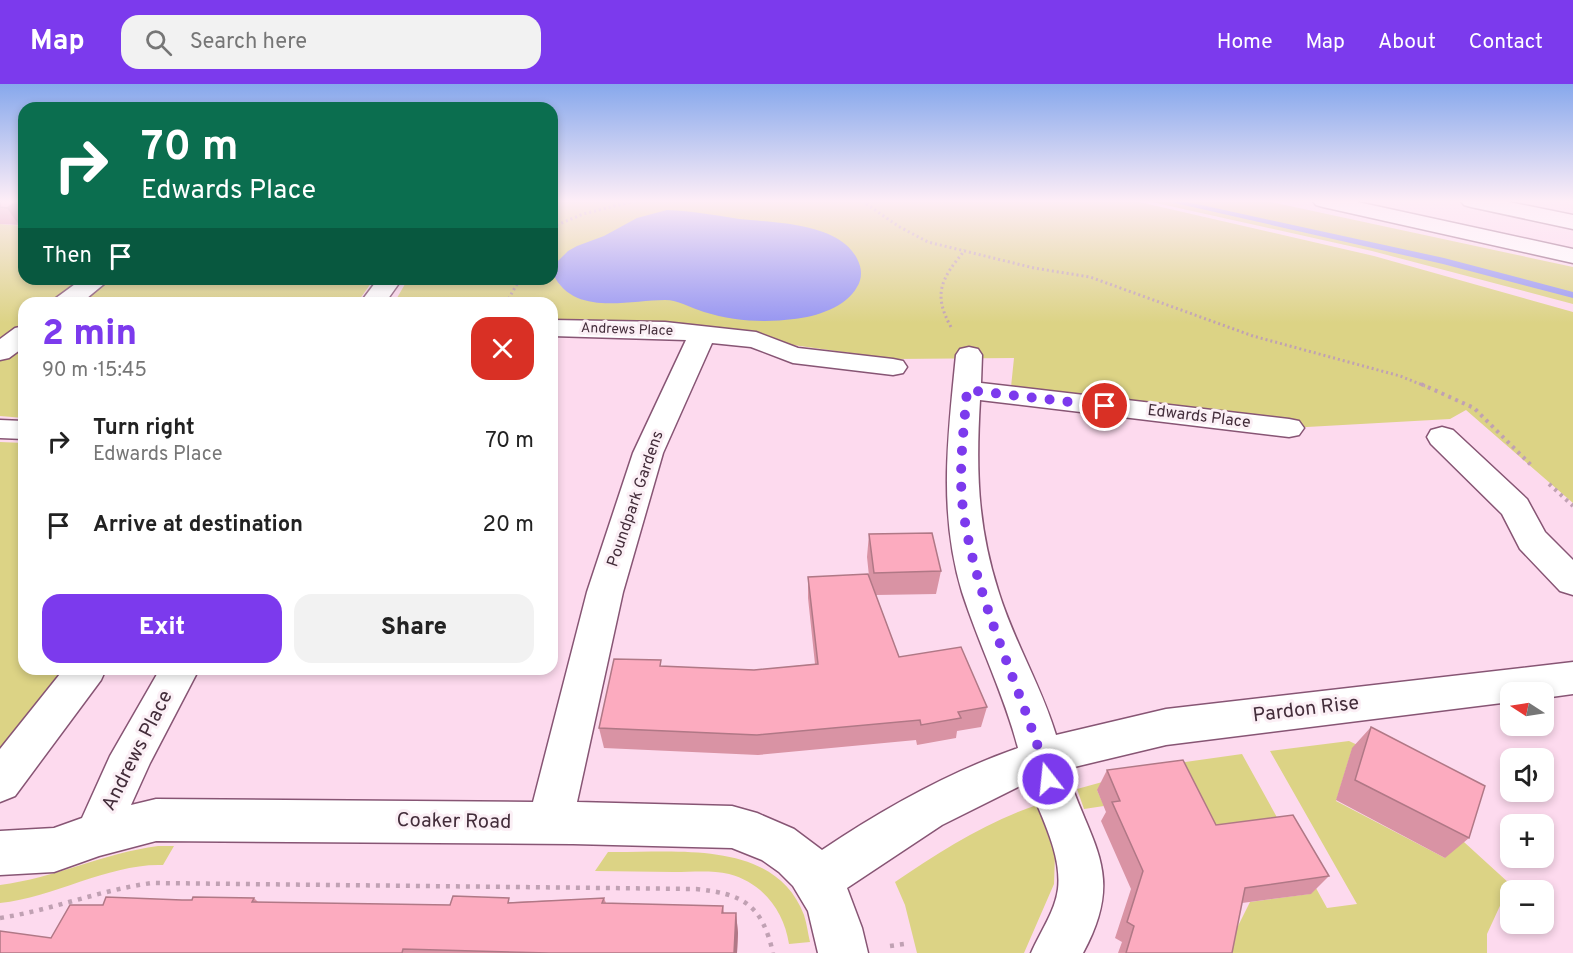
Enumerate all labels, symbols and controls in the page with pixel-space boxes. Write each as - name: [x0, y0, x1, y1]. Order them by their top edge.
- search box: [121, 15, 541, 69]
- text: Map: [30, 24, 85, 60]
- icon: search: [142, 26, 175, 59]
- text: Search here: [190, 29, 307, 56]
- text: Home: [1217, 29, 1273, 56]
- text: Map: [1306, 29, 1345, 56]
- text: About: [1378, 29, 1436, 56]
- text: Contact: [1469, 29, 1543, 56]
- text: 70 m: [141, 122, 239, 175]
- icon: right: [42, 126, 120, 204]
- text: Edwards Place: [141, 174, 316, 208]
- icon: arrive: [104, 240, 137, 273]
- text: Then: [42, 243, 92, 270]
- text: 2 min: [42, 312, 137, 358]
- button: close: [471, 317, 534, 380]
- street label: Andrews Place: [580, 320, 674, 340]
- text: 90 m · 15:45: [42, 358, 147, 384]
- pin: [1079, 380, 1130, 431]
- icon: arrive: [1088, 389, 1121, 422]
- street label: Edwards Place: [1146, 401, 1252, 433]
- text: Turn right: [93, 415, 195, 442]
- icon: right: [42, 425, 75, 458]
- text: 70 m: [485, 428, 534, 455]
- street label: Poundpark Gardens: [603, 428, 669, 570]
- text: Edwards Place: [93, 442, 223, 468]
- icon: arrive: [42, 509, 75, 542]
- text: Arrive at destination: [93, 512, 303, 539]
- text: 20 m: [483, 512, 534, 539]
- button: Exit: [42, 594, 282, 663]
- button: Share: [294, 594, 534, 663]
- north arrow: [1500, 682, 1554, 736]
- map controls: [1500, 682, 1554, 934]
- street label: Andrews Place: [96, 686, 180, 816]
- street label: Pardon Rise: [1251, 691, 1361, 729]
- position arrow: [1016, 747, 1080, 811]
- button: sound: [1500, 748, 1554, 802]
- street label: Coaker Road: [396, 808, 512, 836]
- button: +: [1500, 814, 1554, 868]
- button: −: [1500, 880, 1554, 934]

